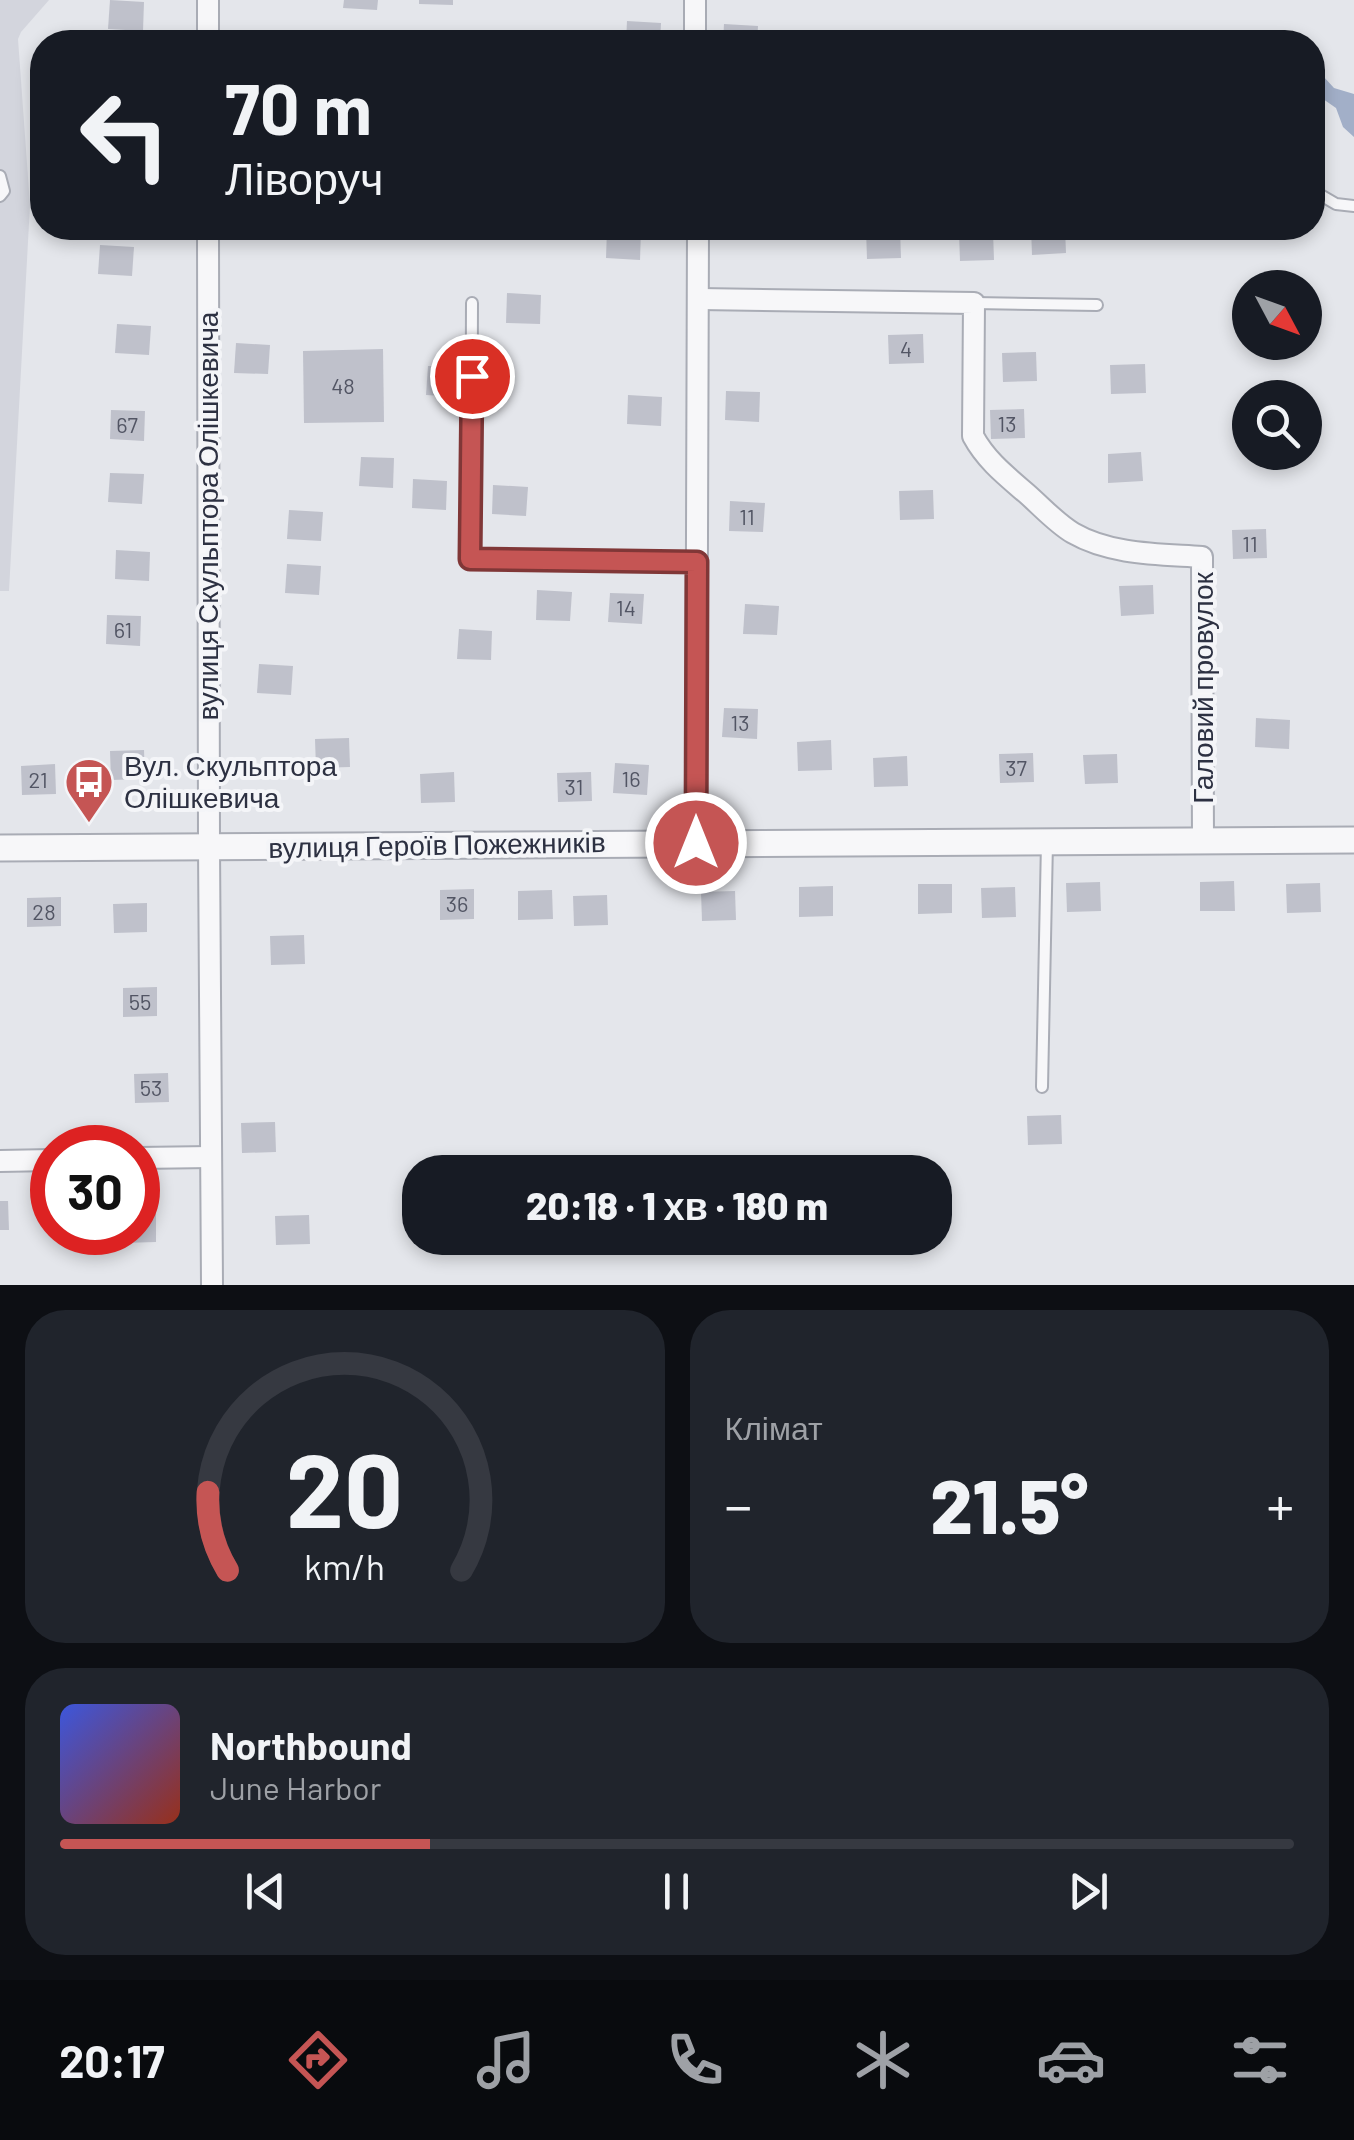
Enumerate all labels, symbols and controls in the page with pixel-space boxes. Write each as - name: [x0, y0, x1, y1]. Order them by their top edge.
- text: 70 m: [225, 65, 372, 149]
- icon: left: [60, 70, 190, 200]
- text: Ліворуч: [225, 150, 383, 204]
- north arrow: [1232, 270, 1322, 360]
- map controls: [1232, 270, 1322, 470]
- street label: вулиця Скульптора Олішкевича: [190, 311, 224, 720]
- pin: [430, 334, 515, 419]
- house number: 4: [900, 335, 912, 361]
- icon: arrive: [445, 349, 500, 404]
- house number: 48: [331, 372, 355, 398]
- button: search: [1232, 380, 1322, 470]
- house number: 13: [997, 410, 1017, 436]
- house number: 67: [116, 411, 138, 437]
- house number: 11: [739, 503, 755, 529]
- house number: 11: [1242, 530, 1258, 556]
- street label: Галовий провулок: [1185, 571, 1219, 804]
- house number: 14: [616, 594, 636, 620]
- house number: 61: [114, 616, 132, 642]
- house number: 13: [730, 709, 750, 735]
- place label: Вул. Скульптора Олішкевича: [124, 748, 337, 814]
- house number: 37: [1005, 754, 1027, 780]
- bus stop icon: Вул. Скульптора Олішкевича: [63, 756, 115, 824]
- house number: 16: [621, 765, 641, 791]
- house number: 21: [28, 766, 48, 792]
- house number: 31: [565, 773, 583, 799]
- position arrow: [644, 791, 748, 895]
- street label: вулиця Героїв Пожежників: [268, 824, 606, 864]
- house number: 36: [446, 890, 468, 916]
- house number: 28: [32, 898, 56, 924]
- house number: 55: [129, 988, 151, 1014]
- house number: 53: [140, 1074, 162, 1100]
- speed limit sign: 30: [30, 1125, 160, 1255]
- text: 20:18 · 1 хв · 180 m: [526, 1182, 828, 1228]
- text: Клімат: [725, 1408, 823, 1446]
- text: 20: [286, 1424, 404, 1549]
- text: 21.5°: [930, 1459, 1088, 1549]
- text: −: [725, 1471, 752, 1537]
- text: +: [1266, 1471, 1294, 1537]
- text: km/h: [304, 1544, 385, 1587]
- text: Northbound: [210, 1722, 412, 1768]
- text: June Harbor: [210, 1768, 381, 1806]
- icon: previous: [238, 1864, 293, 1919]
- icon: pause: [649, 1864, 704, 1919]
- icon: next: [1061, 1864, 1116, 1919]
- icon: directions: [283, 2025, 353, 2095]
- icon: music: [471, 2025, 541, 2095]
- icon: phone: [660, 2025, 730, 2095]
- icon: climate: [848, 2025, 918, 2095]
- icon: car: [1036, 2025, 1106, 2095]
- icon: filters: [1225, 2025, 1295, 2095]
- text: 20:17: [59, 2033, 165, 2087]

